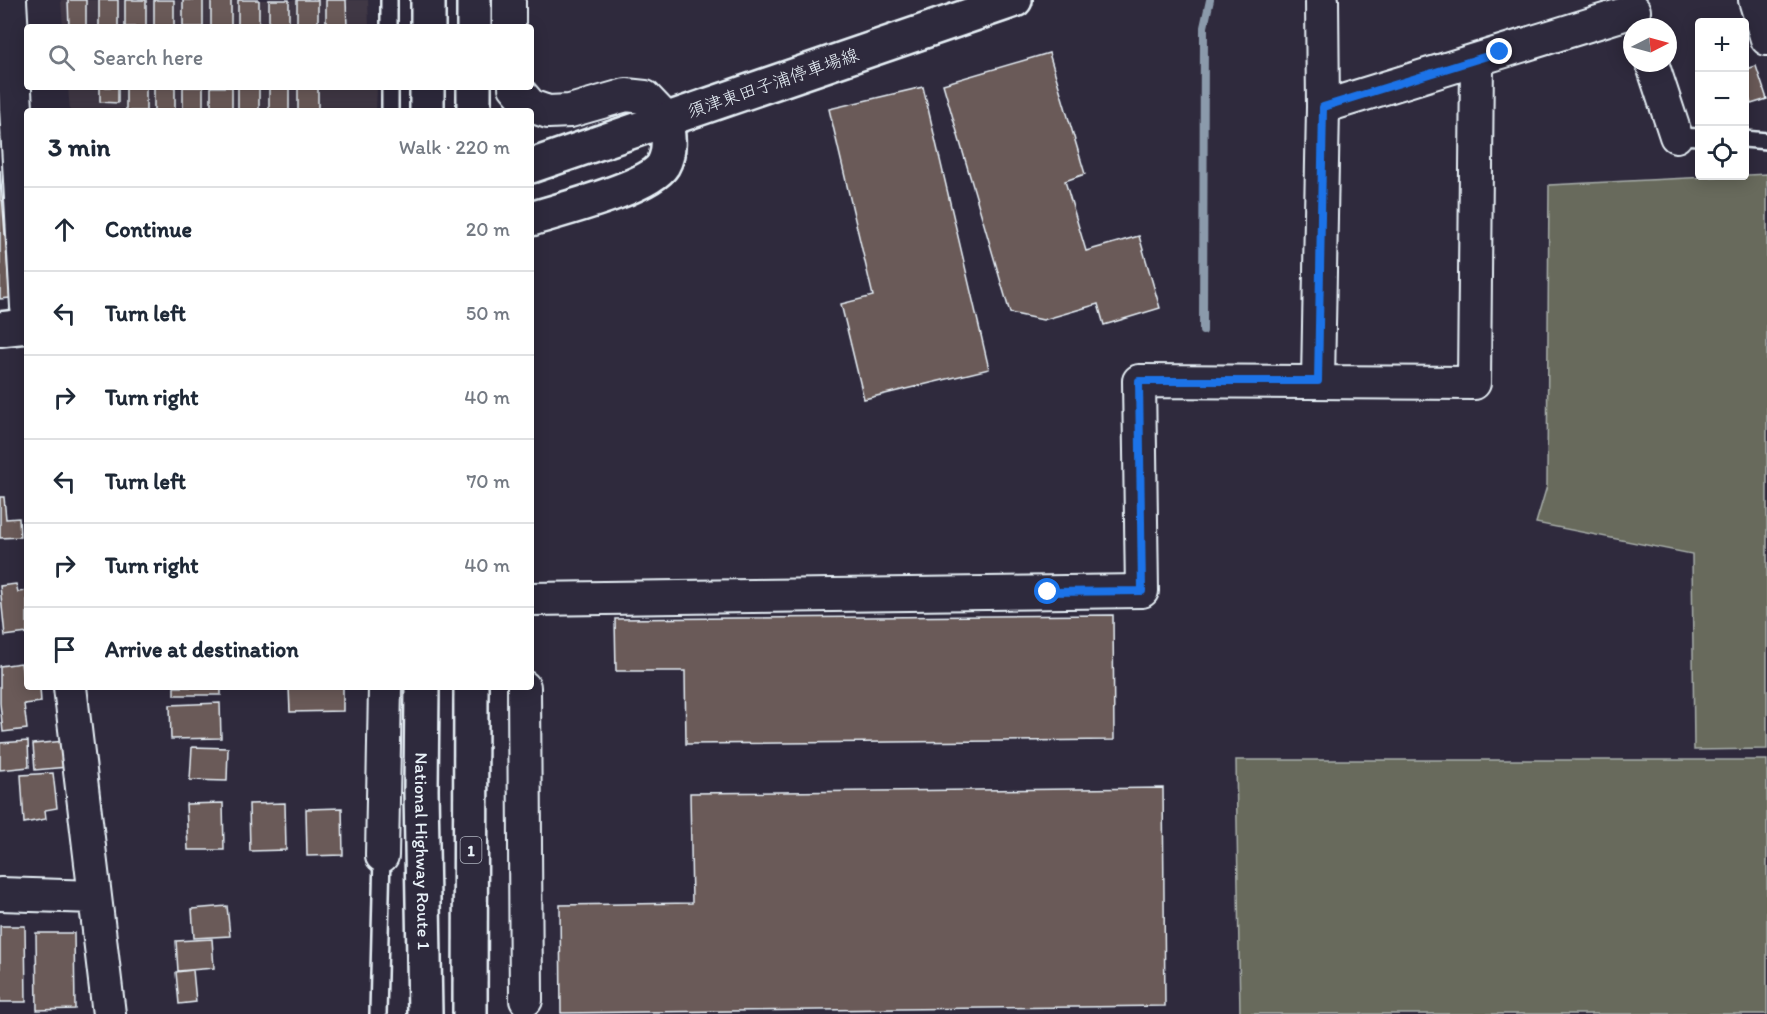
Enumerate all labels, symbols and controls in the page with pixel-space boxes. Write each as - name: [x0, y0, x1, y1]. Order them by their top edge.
- north arrow: [1623, 18, 1677, 72]
- map controls: [1695, 18, 1749, 180]
- button: +: [1695, 18, 1749, 72]
- search box: [24, 24, 534, 90]
- route end: [1486, 38, 1512, 64]
- icon: search: [45, 41, 78, 74]
- street label: 須津東田子浦停車場線: [684, 43, 862, 123]
- text: Search here: [93, 44, 203, 71]
- button: −: [1695, 72, 1749, 126]
- button: locate: [1695, 126, 1749, 180]
- text: 3 min: [48, 131, 110, 163]
- text: Walk · 220 m: [399, 135, 510, 159]
- icon: ahead: [48, 213, 81, 246]
- text: Continue: [105, 216, 192, 243]
- text: 20 m: [466, 217, 510, 241]
- icon: left: [48, 297, 81, 330]
- text: Turn left: [105, 300, 186, 327]
- text: 50 m: [466, 301, 510, 325]
- icon: right: [48, 381, 81, 414]
- text: Turn right: [105, 384, 199, 411]
- text: 40 m: [464, 385, 510, 409]
- icon: left: [48, 465, 81, 498]
- text: Turn left: [105, 468, 186, 495]
- text: 70 m: [466, 469, 510, 493]
- icon: right: [48, 549, 81, 582]
- text: Turn right: [105, 552, 199, 579]
- text: 40 m: [464, 553, 510, 577]
- route start: [1034, 578, 1060, 604]
- icon: arrive: [48, 633, 81, 666]
- text: Arrive at destination: [105, 636, 299, 663]
- street label: National Highway Route 1: [410, 752, 435, 950]
- road number: 1: [460, 837, 482, 863]

